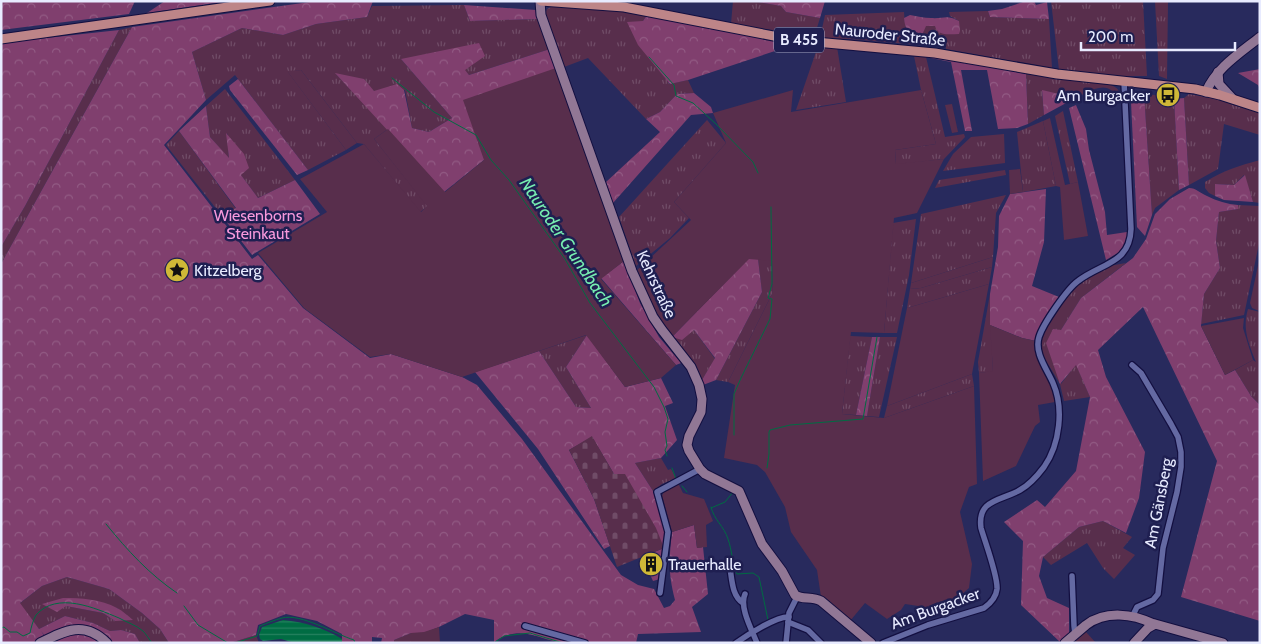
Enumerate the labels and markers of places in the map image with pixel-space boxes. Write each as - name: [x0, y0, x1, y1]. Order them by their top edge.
- bus stop icon: Am Burgacker: [1155, 82, 1181, 108]
- place label: Am Burgacker: [1057, 86, 1151, 105]
- place icon: Kitzelberg: [164, 257, 190, 283]
- place label: Kitzelberg: [194, 261, 263, 280]
- building icon: Trauerhalle: [638, 551, 664, 577]
- place label: Trauerhalle: [668, 555, 741, 574]

